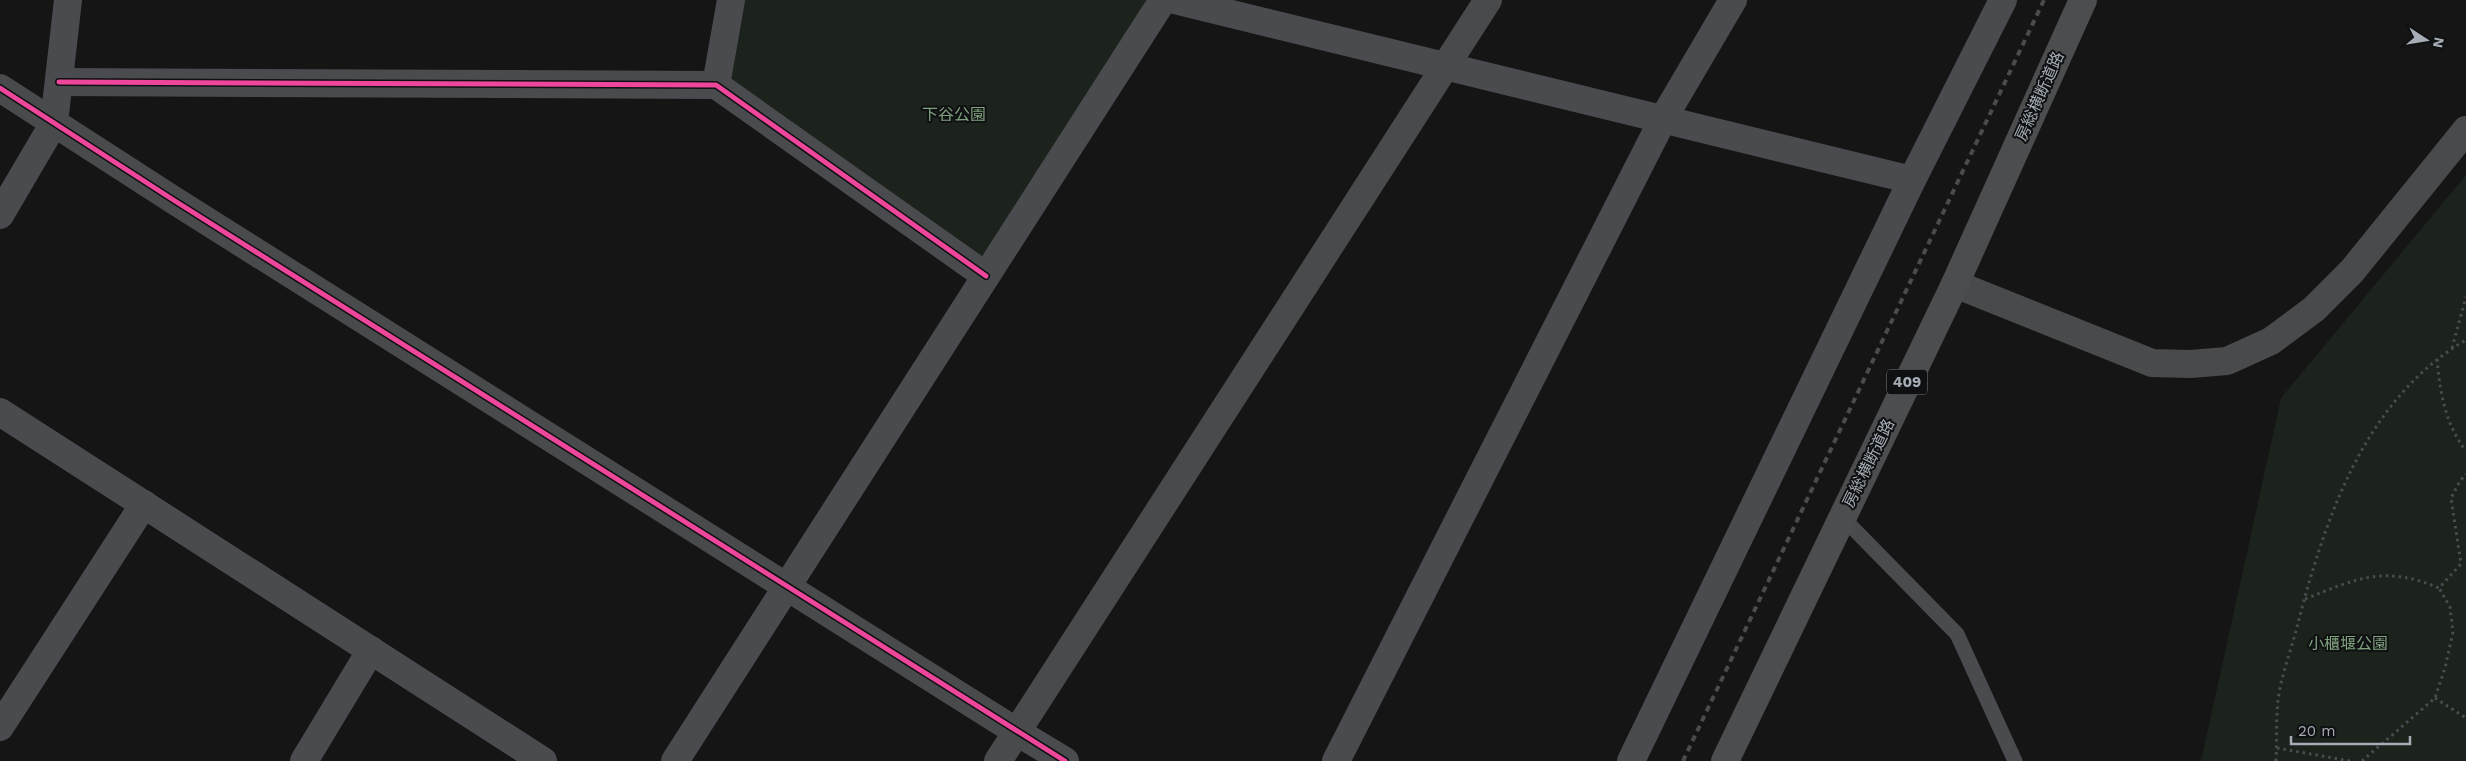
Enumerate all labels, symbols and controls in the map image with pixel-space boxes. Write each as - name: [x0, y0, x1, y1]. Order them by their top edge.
- north arrow: [2401, 15, 2451, 65]
- text: N: [2430, 36, 2448, 49]
- street label: 房総横断道路: [2011, 48, 2068, 144]
- park label: 下谷公園: [922, 105, 986, 124]
- road number: 409: [1887, 370, 1927, 394]
- street label: 房総横断道路: [1839, 416, 1898, 511]
- park label: 小櫃堰公園: [2308, 634, 2388, 653]
- scale bar: [2291, 714, 2410, 746]
- text: 20 m: [2298, 722, 2336, 740]

